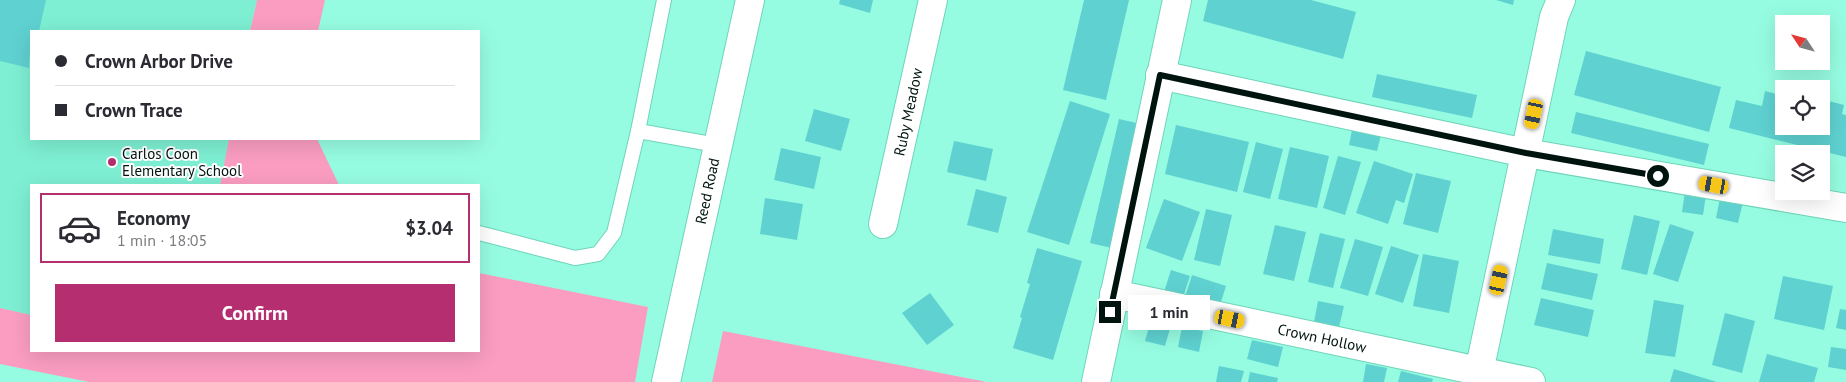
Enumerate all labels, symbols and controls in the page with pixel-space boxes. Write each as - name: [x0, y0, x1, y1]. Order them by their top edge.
- north arrow: [1775, 15, 1830, 70]
- map controls: [1775, 15, 1830, 200]
- text: Crown Arbor Drive: [85, 49, 233, 73]
- street label: Ruby Meadow: [889, 66, 927, 158]
- button: locate: [1775, 80, 1830, 135]
- text: Crown Trace: [85, 98, 183, 122]
- car: [1523, 98, 1544, 130]
- place label: Carlos Coon Elementary School: [122, 144, 242, 180]
- button: layers: [1775, 145, 1830, 200]
- marker: Carlos Coon Elementary School: [106, 156, 118, 168]
- street label: Reed Road: [691, 156, 723, 226]
- route start: [1647, 165, 1669, 187]
- car: [1697, 175, 1730, 195]
- icon: car: [57, 206, 102, 251]
- text: Economy: [117, 206, 190, 230]
- text: $3.04: [405, 216, 453, 240]
- text: 1 min · 18:05: [117, 230, 207, 250]
- car: [1488, 264, 1509, 296]
- button: Confirm: [55, 284, 455, 342]
- callout: 1 min: [1128, 294, 1210, 330]
- route end: [1099, 301, 1121, 323]
- text: 1 min: [1149, 302, 1189, 322]
- car: [1213, 309, 1246, 329]
- street label: Crown Hollow: [1276, 319, 1368, 357]

